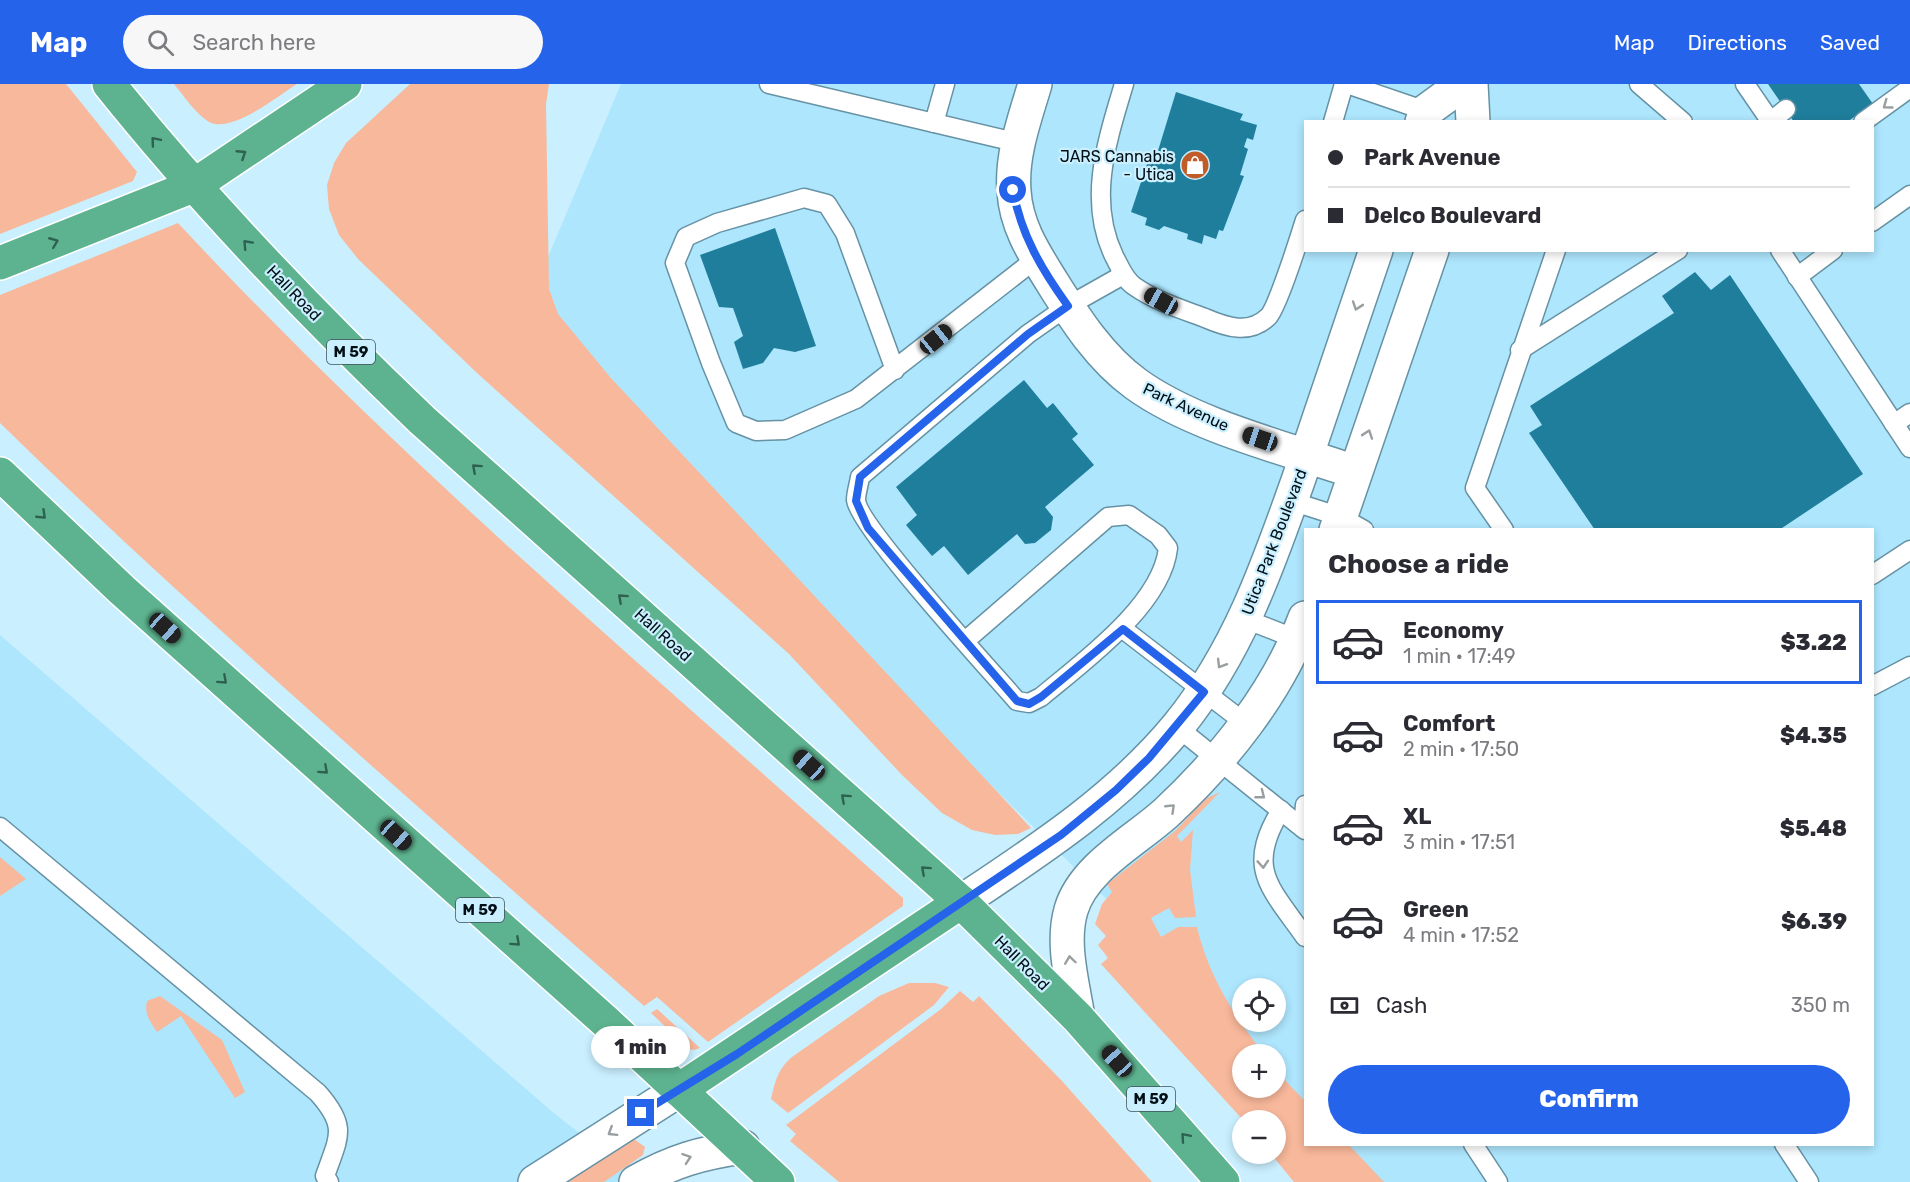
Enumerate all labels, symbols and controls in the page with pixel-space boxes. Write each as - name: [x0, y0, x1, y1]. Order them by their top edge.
- search box: [123, 15, 543, 69]
- text: Map: [30, 26, 87, 59]
- icon: search: [144, 26, 177, 59]
- text: Search here: [192, 29, 316, 56]
- text: Map: [1614, 30, 1655, 55]
- text: Directions: [1688, 30, 1787, 55]
- text: Saved: [1820, 30, 1880, 55]
- one-way arrow: [1882, 97, 1893, 108]
- one-way arrow: [151, 137, 162, 148]
- text: Park Avenue: [1364, 144, 1500, 171]
- place label: JARS Cannabis - Utica: [1060, 147, 1174, 184]
- one-way arrow: [236, 149, 246, 161]
- shop icon: JARS Cannabis - Utica: [1179, 149, 1211, 181]
- route start: [999, 176, 1026, 203]
- text: Delco Boulevard: [1364, 202, 1542, 229]
- one-way arrow: [48, 237, 59, 249]
- one-way arrow: [243, 241, 254, 252]
- street label: Hall Road: [263, 261, 325, 325]
- car: [1141, 284, 1181, 318]
- one-way arrow: [1352, 300, 1365, 311]
- car: [916, 321, 956, 357]
- road number: M 59: [327, 340, 375, 364]
- street label: Park Avenue: [1140, 379, 1232, 435]
- car: [1240, 425, 1280, 453]
- one-way arrow: [1361, 429, 1374, 440]
- one-way arrow: [473, 464, 483, 475]
- street label: Utica Park Boulevard: [1237, 466, 1311, 618]
- one-way arrow: [35, 508, 45, 519]
- text: Choose a ride: [1328, 548, 1509, 580]
- one-way arrow: [618, 594, 628, 605]
- street label: Hall Road: [631, 605, 695, 665]
- car: [146, 609, 184, 647]
- icon: car: [1331, 615, 1385, 669]
- text: Economy: [1403, 617, 1504, 644]
- text: $3.22: [1780, 629, 1847, 656]
- text: 1 min · 17:49: [1403, 644, 1516, 668]
- one-way arrow: [1217, 658, 1229, 668]
- one-way arrow: [216, 673, 227, 684]
- icon: car: [1331, 708, 1385, 762]
- text: Comfort: [1403, 710, 1495, 737]
- text: $4.35: [1780, 722, 1847, 749]
- text: 2 min · 17:50: [1403, 737, 1519, 761]
- car: [790, 746, 828, 784]
- one-way arrow: [317, 763, 327, 774]
- one-way arrow: [1254, 787, 1265, 798]
- one-way arrow: [842, 794, 852, 805]
- icon: car: [1331, 801, 1385, 855]
- text: XL: [1403, 803, 1431, 830]
- one-way arrow: [1164, 804, 1174, 815]
- text: $5.48: [1780, 815, 1847, 842]
- car: [377, 816, 415, 854]
- text: 3 min · 17:51: [1403, 830, 1515, 854]
- one-way arrow: [1256, 859, 1269, 868]
- one-way arrow: [921, 866, 931, 877]
- icon: car: [1331, 894, 1385, 948]
- text: Green: [1403, 896, 1469, 923]
- road number: M 59: [456, 898, 504, 922]
- text: $6.39: [1781, 908, 1847, 935]
- text: 4 min · 17:52: [1403, 923, 1519, 947]
- street label: Hall Road: [991, 932, 1053, 994]
- one-way arrow: [510, 935, 520, 946]
- one-way arrow: [1064, 956, 1076, 965]
- map controls: [1232, 978, 1286, 1164]
- button: locate: [1232, 978, 1286, 1032]
- icon: cash: [1328, 989, 1361, 1022]
- text: Cash: [1376, 992, 1427, 1019]
- text: 350 m: [1791, 993, 1850, 1017]
- callout: 1 min: [592, 1026, 690, 1068]
- text: 1 min: [614, 1035, 667, 1059]
- car: [1098, 1042, 1136, 1080]
- button: +: [1232, 1044, 1286, 1098]
- button: Confirm: [1328, 1065, 1850, 1134]
- road number: M 59: [1127, 1087, 1175, 1111]
- route end: [627, 1099, 654, 1126]
- button: −: [1232, 1110, 1286, 1164]
- one-way arrow: [608, 1124, 618, 1136]
- one-way arrow: [1181, 1133, 1192, 1144]
- one-way arrow: [681, 1153, 692, 1165]

